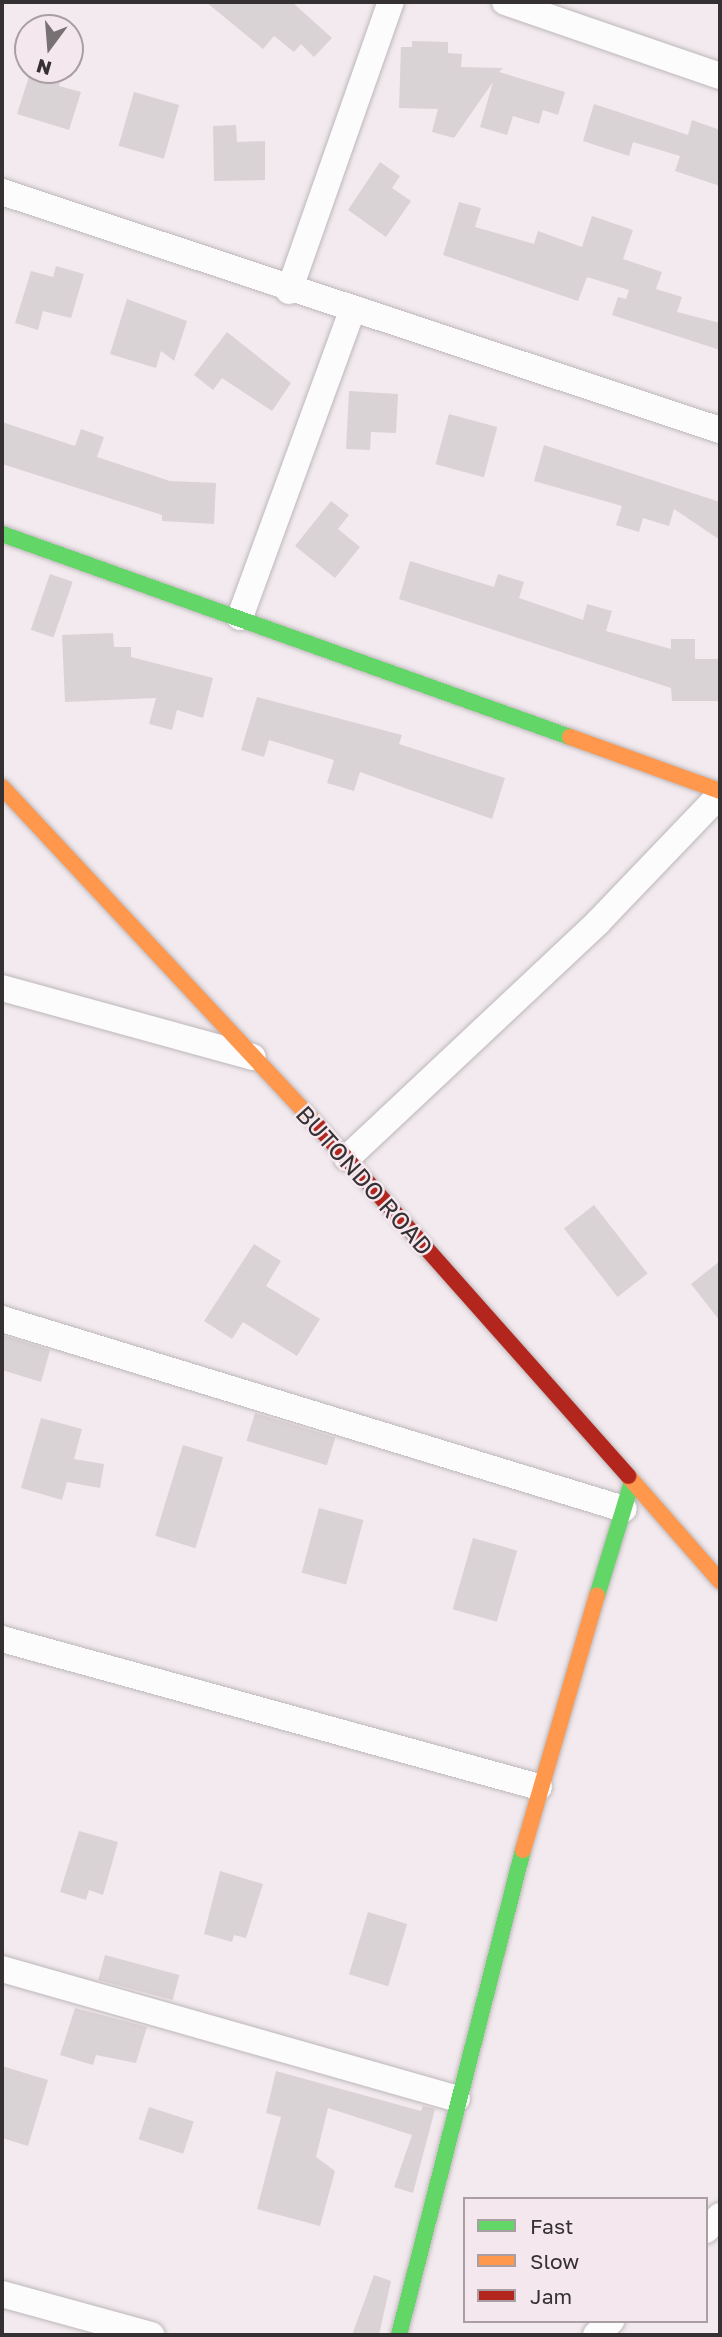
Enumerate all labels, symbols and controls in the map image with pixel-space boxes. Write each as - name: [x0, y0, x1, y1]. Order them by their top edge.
- north arrow: [14, 14, 84, 84]
- text: N: [34, 55, 54, 81]
- street label: BUTONDO ROAD: [290, 1099, 440, 1261]
- legend: [463, 2197, 708, 2323]
- text: Fast: [530, 2213, 573, 2239]
- text: Slow: [530, 2248, 579, 2274]
- text: Jam: [530, 2283, 572, 2309]

